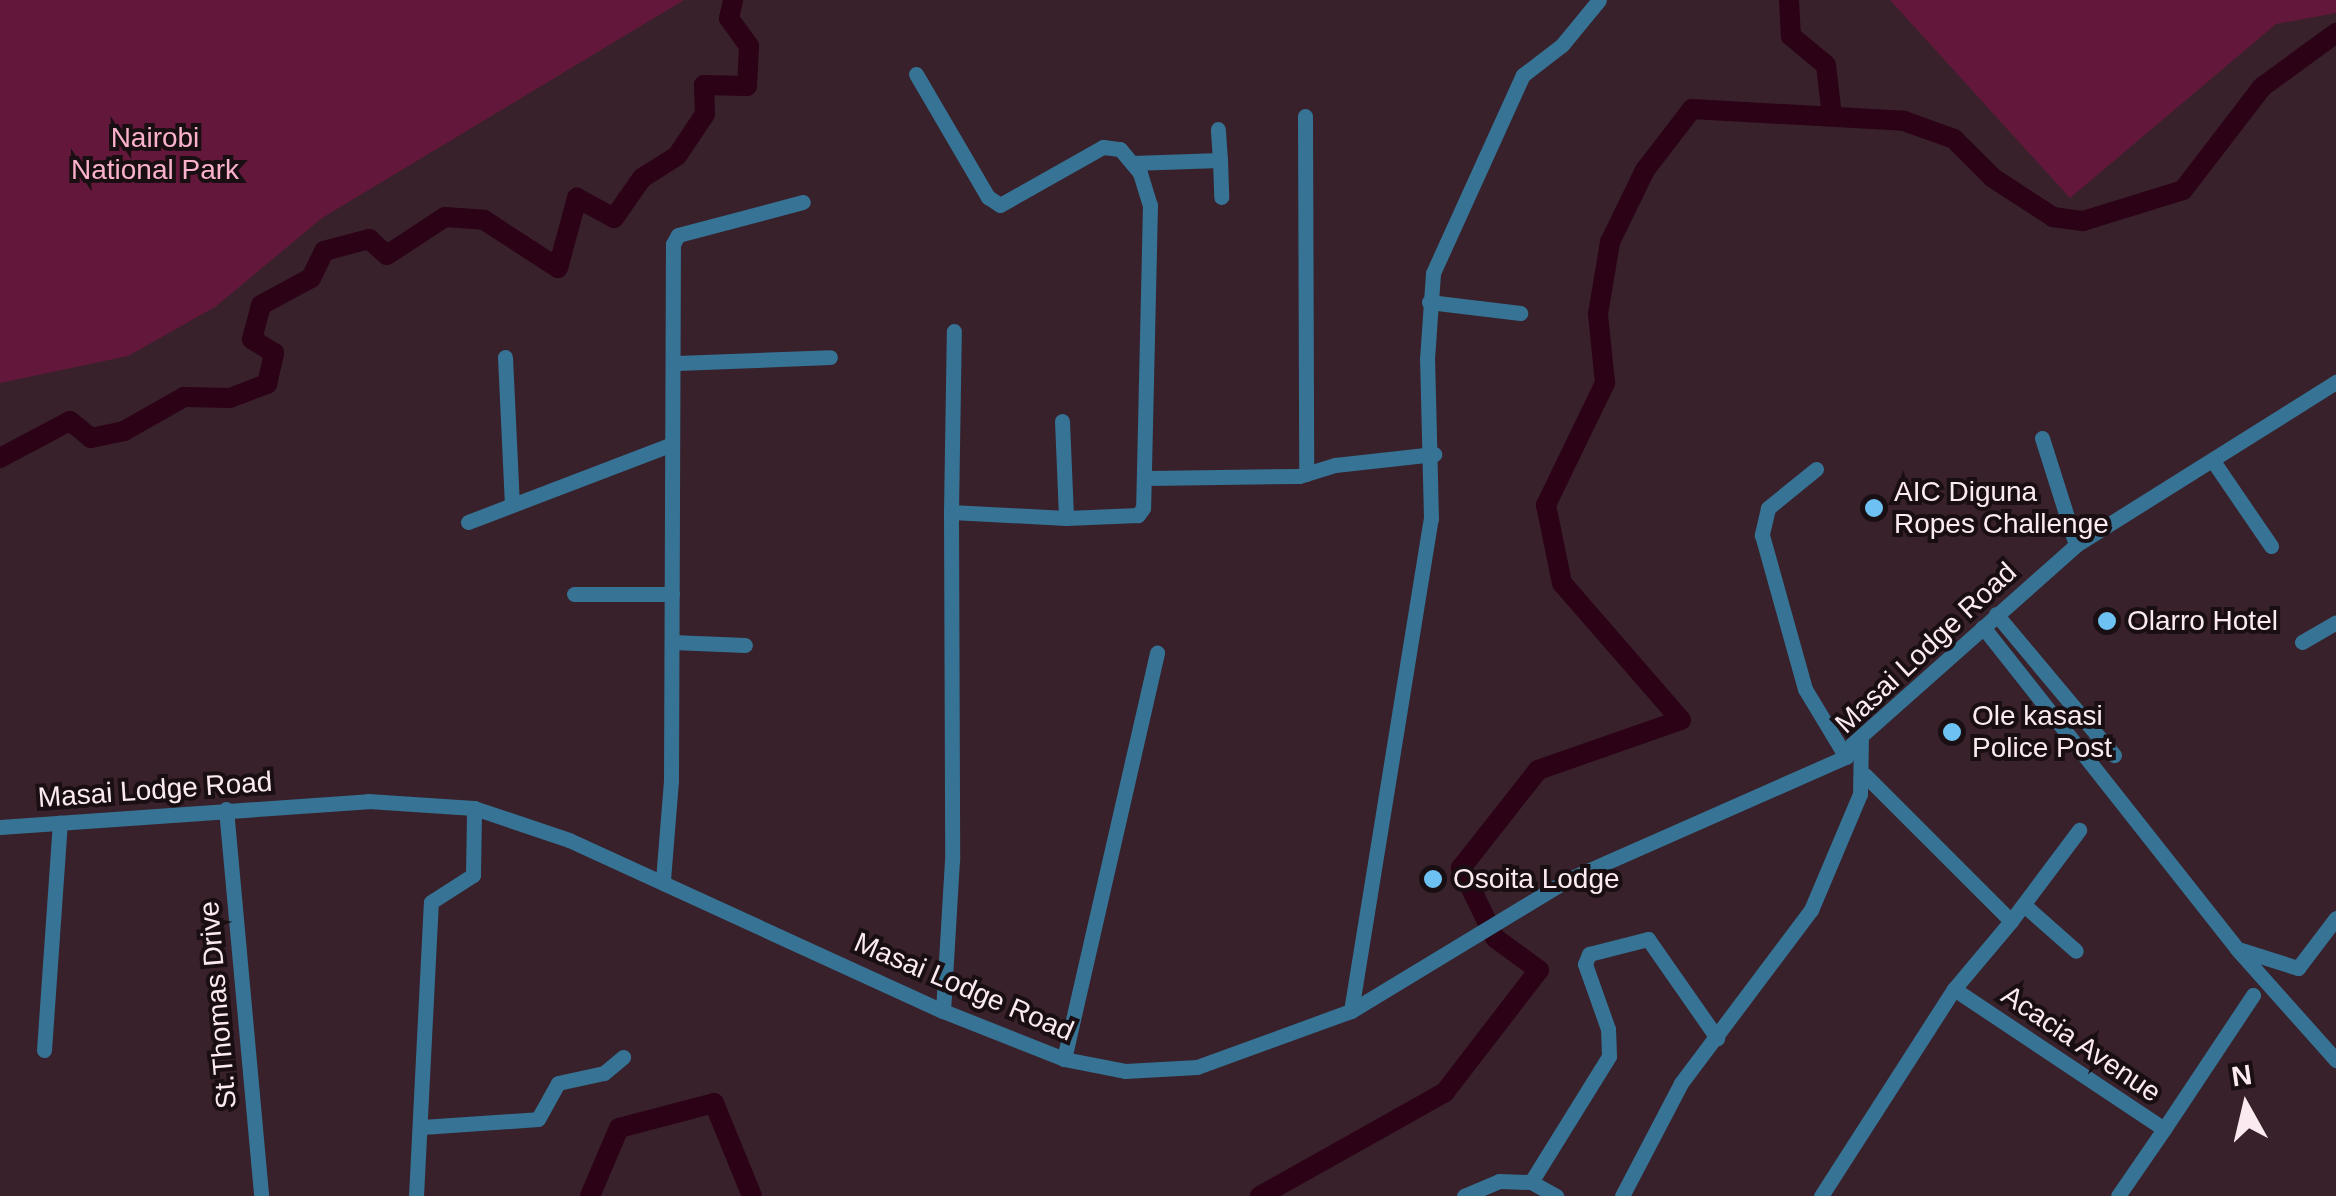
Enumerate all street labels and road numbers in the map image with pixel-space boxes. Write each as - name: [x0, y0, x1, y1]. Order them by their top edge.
- street label: Masai Lodge Road: [1829, 556, 2023, 740]
- street label: Masai Lodge Road: [37, 765, 273, 815]
- street label: St.Thomas Drive: [192, 900, 244, 1110]
- street label: Masai Lodge Road: [849, 926, 1079, 1048]
- street label: Acacia Avenue: [1994, 978, 2168, 1110]

